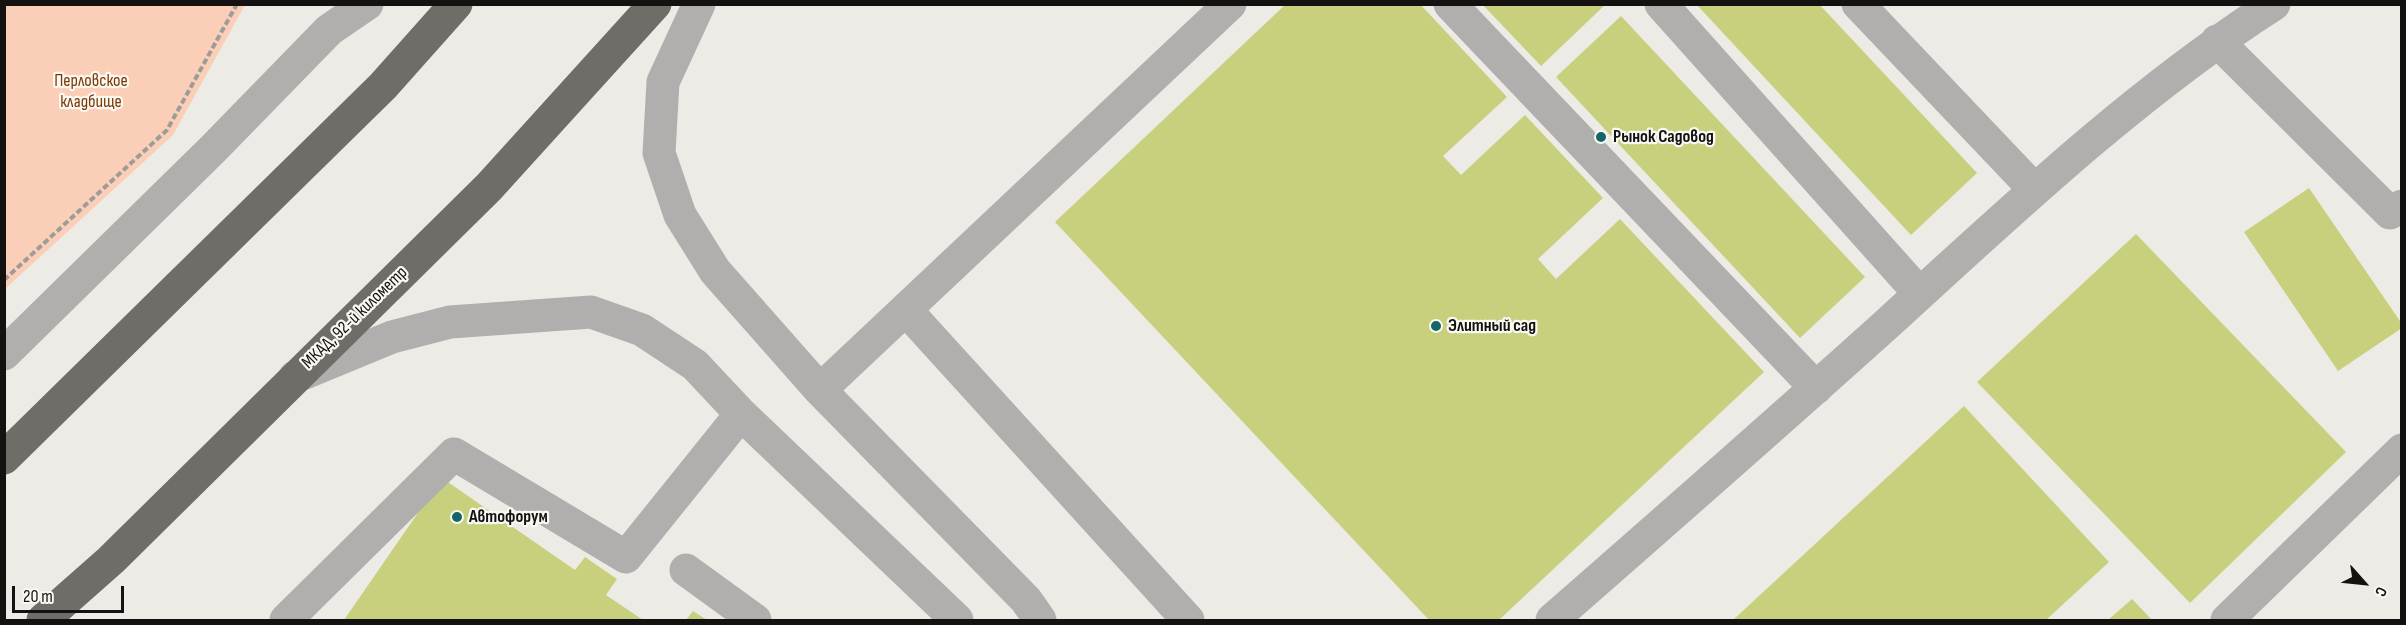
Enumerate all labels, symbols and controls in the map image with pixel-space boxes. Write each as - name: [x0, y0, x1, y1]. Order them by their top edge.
- park label: Перловское кладбище: [54, 70, 128, 112]
- place label: Рынок Садовод: [1613, 126, 1714, 148]
- marker: Рынок Садовод: [1594, 130, 1608, 144]
- street label: МКАД, 92-й километр: [298, 262, 412, 374]
- place label: Элитный сад: [1448, 315, 1536, 337]
- marker: Элитный сад: [1429, 319, 1443, 333]
- place label: Автофорум: [469, 506, 548, 528]
- marker: Автофорум: [450, 510, 464, 524]
- north arrow: [2334, 553, 2394, 613]
- scale bar: [15, 574, 128, 612]
- text: С: [2370, 583, 2391, 599]
- text: 20 m: [23, 586, 53, 607]

